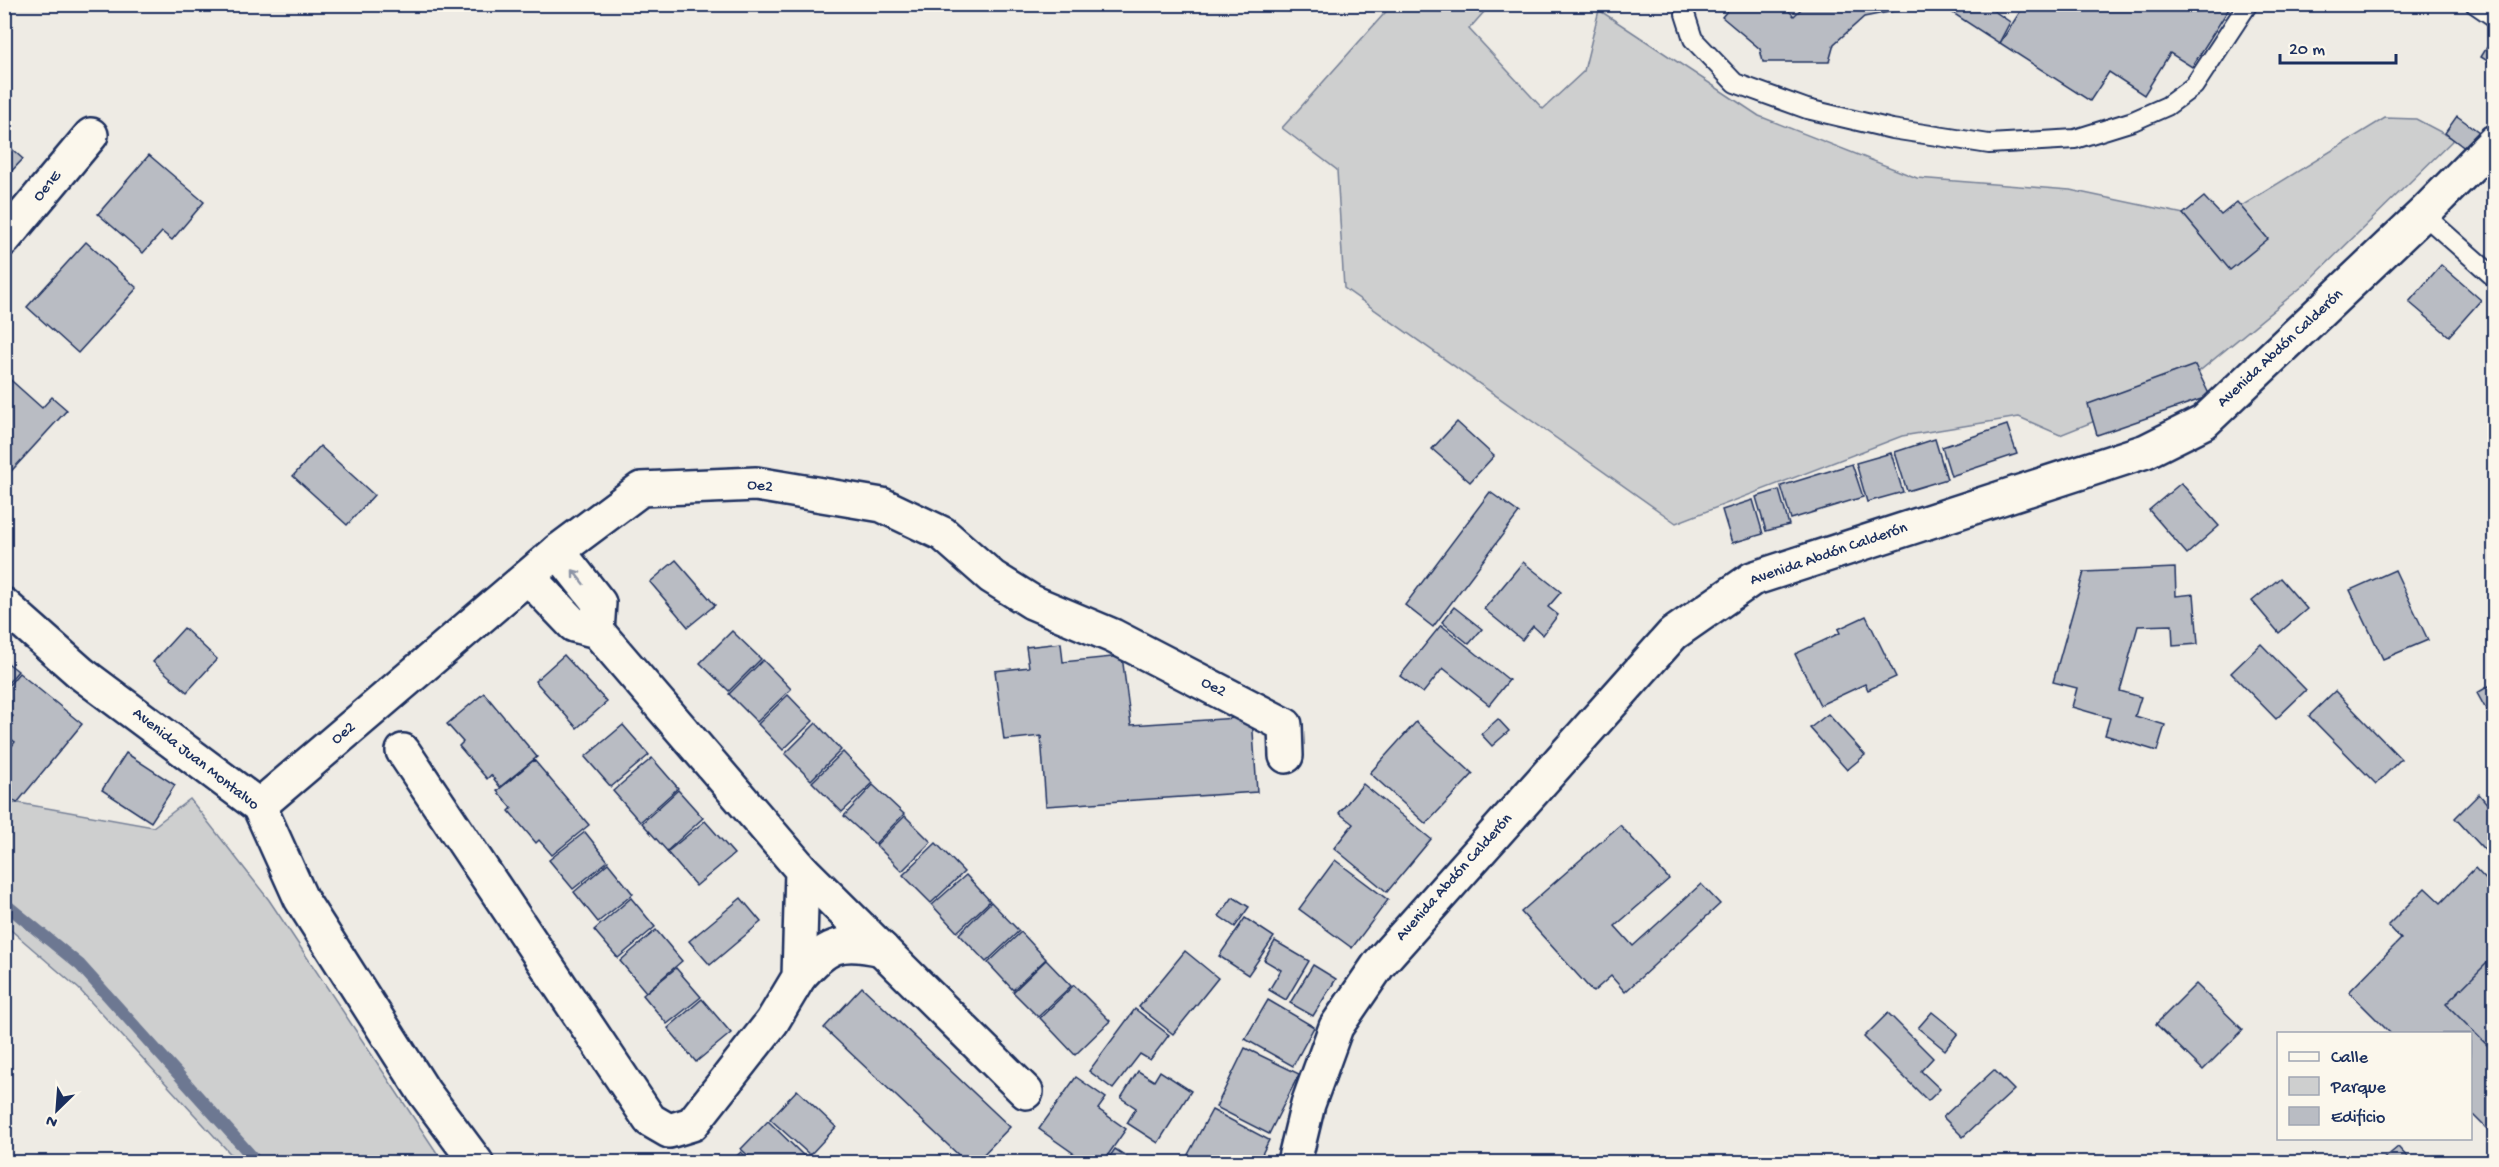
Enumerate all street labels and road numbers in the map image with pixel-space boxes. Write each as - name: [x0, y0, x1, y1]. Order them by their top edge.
- street label: Oe1E: [30, 167, 67, 206]
- street label: Avenida Abdón Calderón: [2214, 285, 2348, 412]
- street label: Oe2: [746, 476, 774, 498]
- street label: Avenida Abdón Calderón: [1748, 519, 1911, 591]
- street label: Oe2: [1197, 674, 1229, 702]
- street label: Avenida Juan Montalvo: [128, 705, 262, 815]
- street label: Oe2: [328, 718, 360, 750]
- street label: Avenida Abdón Calderón: [1393, 810, 1518, 946]

